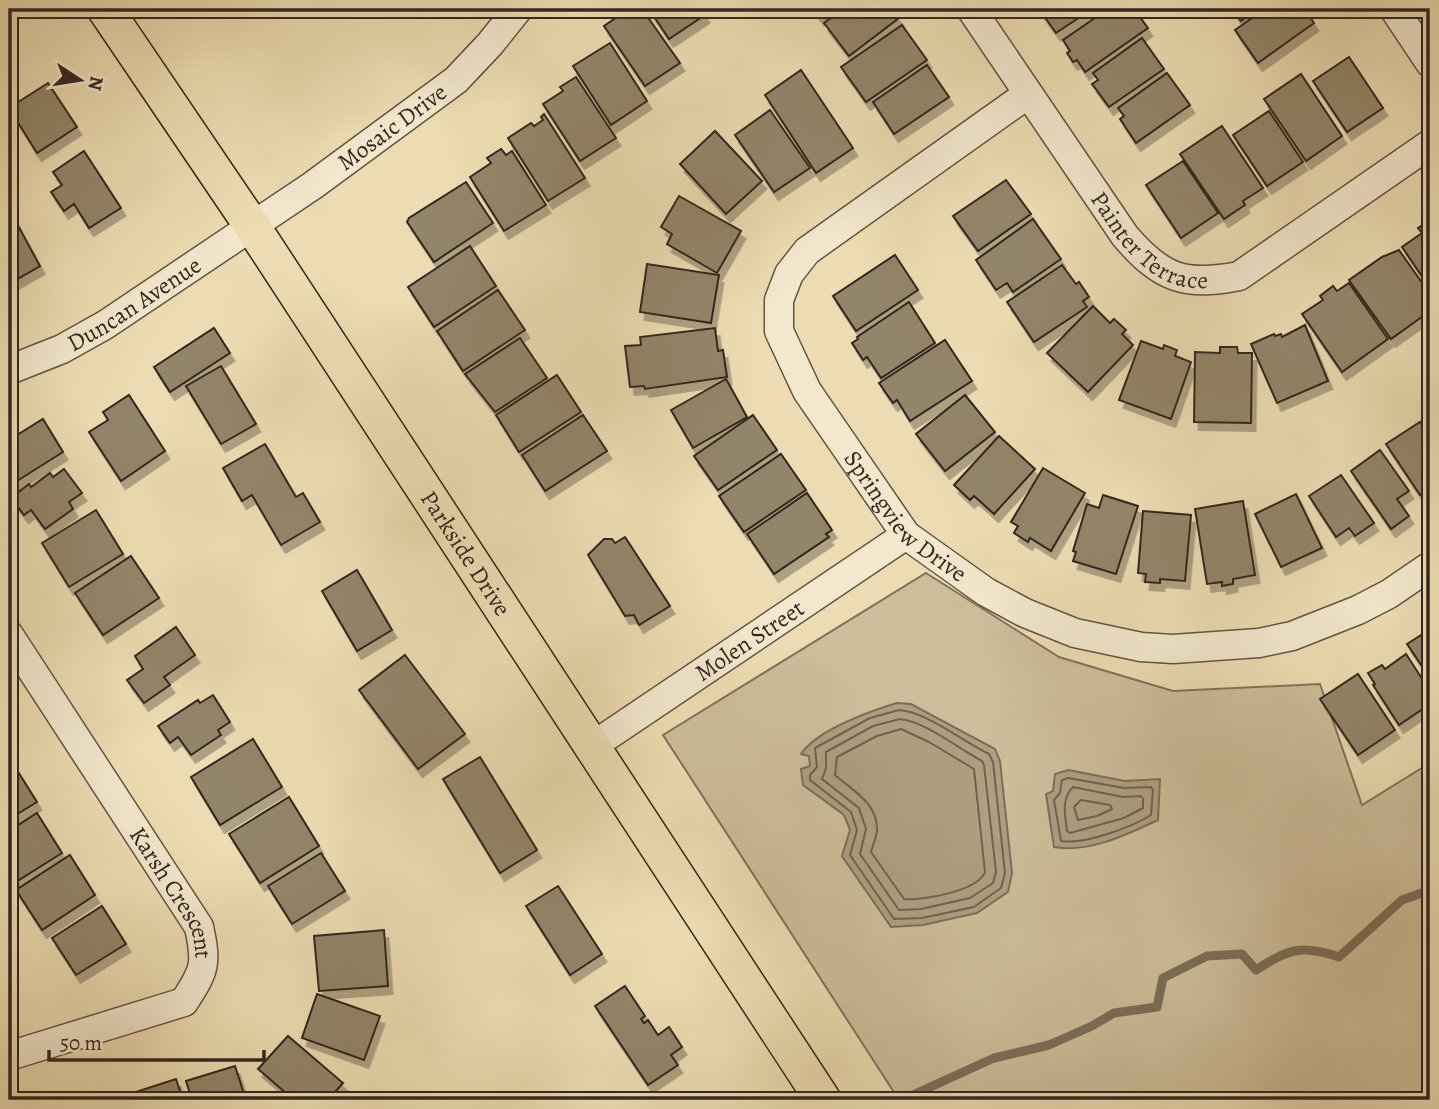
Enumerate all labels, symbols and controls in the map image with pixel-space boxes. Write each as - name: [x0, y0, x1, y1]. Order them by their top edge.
- north arrow: [46, 46, 116, 116]
- text: N: [81, 74, 110, 93]
- street label: Mosaic Drive: [331, 76, 453, 178]
- street label: Painter Terrace: [1083, 185, 1208, 296]
- street label: Duncan Avenue: [61, 249, 207, 359]
- street label: Springview Drive: [837, 444, 973, 589]
- street label: Parkside Drive: [413, 484, 519, 622]
- street label: Molen Street: [688, 592, 810, 689]
- street label: Karsh Crescent: [122, 821, 219, 959]
- scale bar: [49, 1018, 264, 1062]
- text: 50 m: [60, 1029, 102, 1057]

